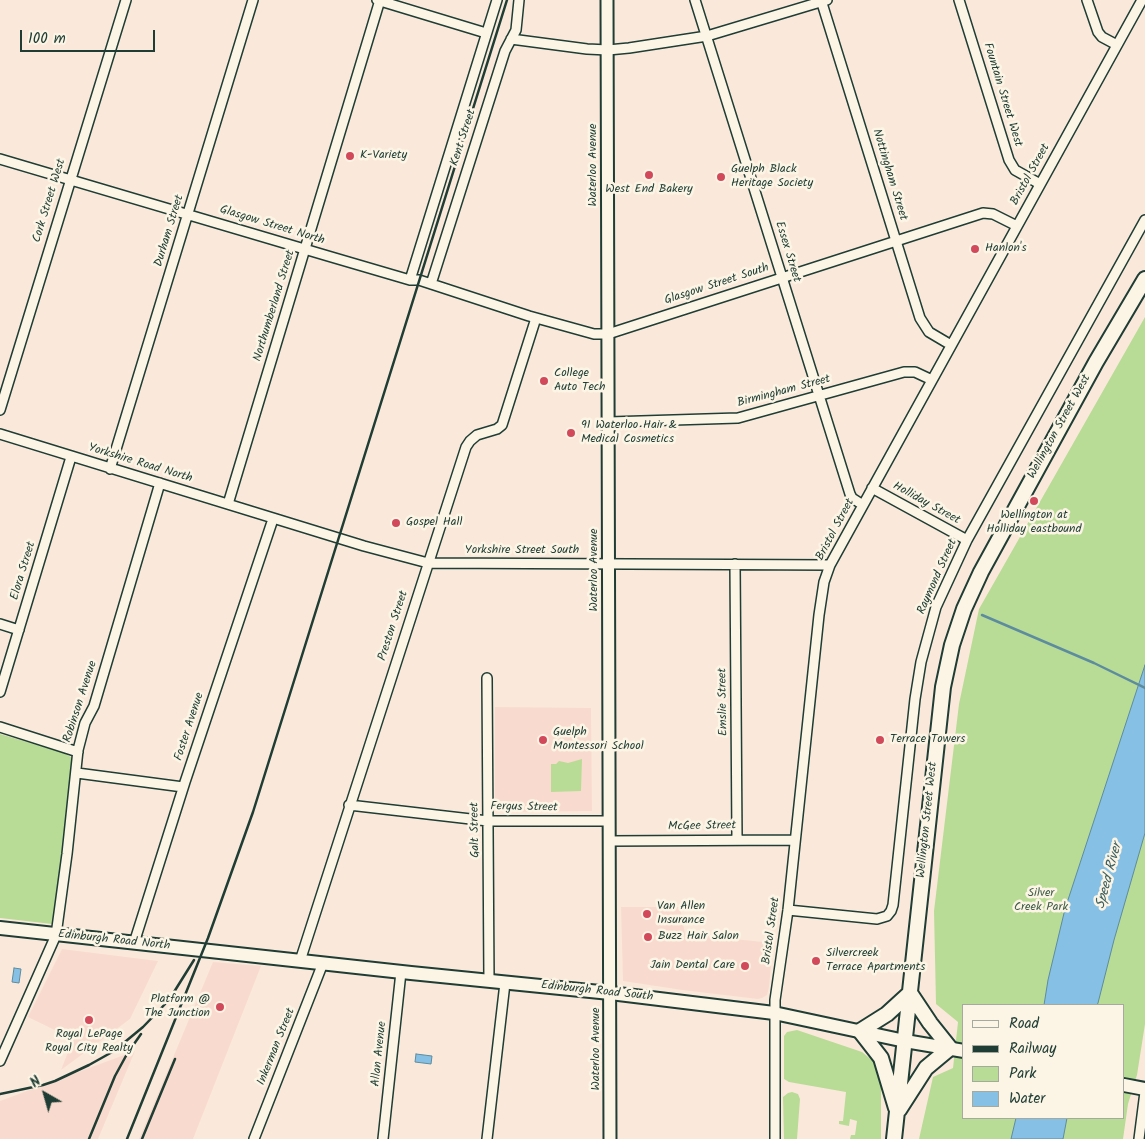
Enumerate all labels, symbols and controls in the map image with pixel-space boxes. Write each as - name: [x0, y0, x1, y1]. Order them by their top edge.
- scale bar: [22, 20, 158, 52]
- text: 100 m: [28, 27, 66, 51]
- street label: Fountain Street West: [979, 41, 1025, 149]
- street label: Kent Street: [448, 108, 480, 168]
- street label: Waterloo Avenue: [587, 124, 601, 206]
- street label: Nottingham Street: [868, 128, 910, 222]
- street label: Bristol Street: [1008, 142, 1054, 208]
- place label: K-Variety: [360, 149, 407, 163]
- marker: K-Variety: [344, 150, 356, 162]
- street label: Cork Street West: [30, 157, 70, 245]
- place label: Guelph Black Heritage Society: [731, 163, 813, 191]
- marker: West End Bakery: [643, 169, 655, 181]
- marker: Guelph Black Heritage Society: [715, 171, 727, 183]
- place label: West End Bakery: [605, 183, 693, 197]
- street label: Durham Street: [152, 193, 188, 269]
- street label: Glasgow Street North: [218, 203, 326, 249]
- street label: Essex Street: [771, 220, 803, 284]
- place label: Hanlon's: [985, 242, 1027, 256]
- marker: Hanlon's: [969, 243, 981, 255]
- street label: Northumberland Street: [251, 249, 299, 363]
- street label: Glasgow Street South: [663, 261, 771, 309]
- place label: College Auto Tech: [554, 367, 606, 395]
- street label: Wellington Street West: [1025, 372, 1095, 482]
- street label: Birmingham Street: [736, 373, 832, 411]
- marker: College Auto Tech: [538, 375, 550, 387]
- place label: 91 Waterloo Hair & Medical Cosmetics: [581, 419, 677, 447]
- marker: 91 Waterloo Hair & Medical Cosmetics: [565, 427, 577, 439]
- street label: Yorkshire Road North: [86, 441, 194, 487]
- street label: Holliday Street: [890, 480, 962, 528]
- marker: Wellington at Holliday eastbound: [1028, 495, 1040, 507]
- street label: Bristol Street: [814, 497, 858, 563]
- place label: Wellington at Holliday eastbound: [987, 509, 1081, 537]
- place label: Gospel Hall: [406, 516, 462, 530]
- marker: Gospel Hall: [390, 517, 402, 529]
- street label: Waterloo Avenue: [588, 529, 602, 611]
- street label: Raymond Street: [915, 537, 961, 617]
- street label: Elora Street: [8, 540, 40, 602]
- street label: Yorkshire Street South: [465, 544, 579, 558]
- street label: Preston Street: [376, 589, 412, 663]
- street label: Robinson Avenue: [61, 659, 101, 745]
- street label: Emslie Street: [716, 668, 732, 736]
- street label: Foster Avenue: [172, 691, 208, 763]
- place label: Guelph Montessori School: [553, 726, 644, 754]
- place label: Terrace Towers: [890, 733, 965, 747]
- marker: Guelph Montessori School: [537, 734, 549, 746]
- marker: Terrace Towers: [874, 734, 886, 746]
- street label: Wellington Street West: [915, 761, 941, 879]
- street label: Fergus Street: [490, 800, 558, 816]
- street label: Galt Street: [468, 802, 484, 858]
- street label: McGee Street: [668, 819, 736, 835]
- water label: Speed River: [1093, 841, 1127, 911]
- park label: Silver Creek Park: [1014, 887, 1068, 915]
- street label: Bristol Street: [760, 896, 784, 966]
- place label: Van Allen Insurance: [657, 900, 705, 928]
- marker: Van Allen Insurance: [641, 908, 653, 920]
- street label: Edinburgh Road North: [57, 928, 171, 954]
- place label: Buzz Hair Salon: [658, 930, 739, 944]
- marker: Buzz Hair Salon: [642, 931, 654, 943]
- place label: Silvercreek Terrace Apartments: [826, 947, 925, 975]
- marker: Silvercreek Terrace Apartments: [810, 955, 822, 967]
- place label: Jain Dental Care: [650, 959, 735, 973]
- marker: Jain Dental Care: [739, 960, 751, 972]
- street label: Edinburgh Road South: [540, 979, 654, 1005]
- place label: Platform @ The Junction: [144, 993, 210, 1021]
- marker: Platform @ The Junction: [214, 1001, 226, 1013]
- legend: [962, 1004, 1125, 1119]
- street label: Inkerman Street: [255, 1006, 299, 1088]
- street label: Waterloo Avenue: [590, 1008, 604, 1090]
- text: Road: [1009, 1012, 1039, 1036]
- marker: Royal LePage Royal City Realty: [83, 1014, 95, 1026]
- street label: Allan Avenue: [369, 1021, 391, 1087]
- place label: Royal LePage Royal City Realty: [45, 1028, 133, 1056]
- text: Railway: [1009, 1037, 1056, 1061]
- text: Park: [1009, 1062, 1036, 1086]
- north arrow: [20, 1069, 70, 1119]
- text: N: [26, 1071, 46, 1094]
- text: Water: [1009, 1087, 1045, 1111]

